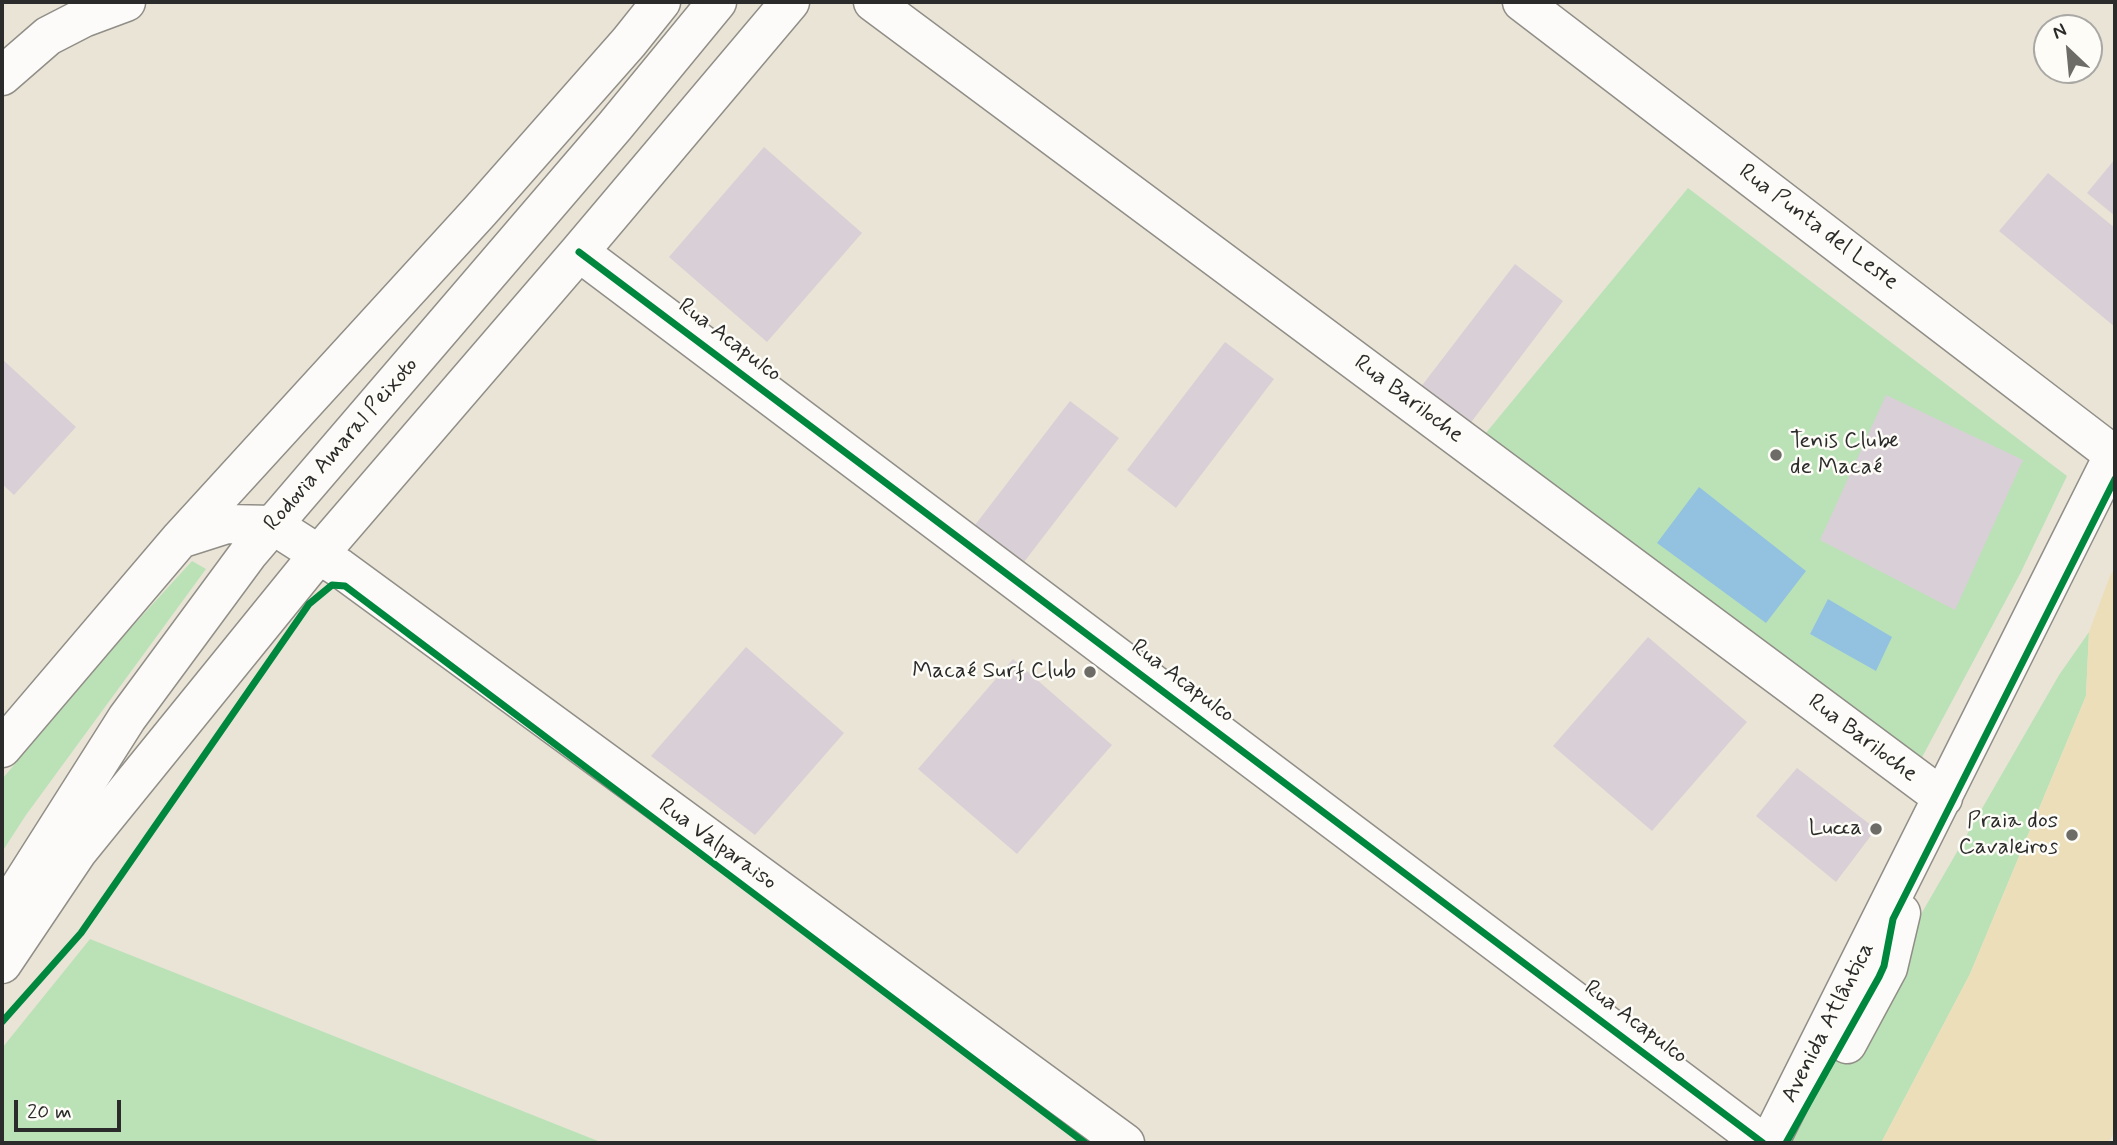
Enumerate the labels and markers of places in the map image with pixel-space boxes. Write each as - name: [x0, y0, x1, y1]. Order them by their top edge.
- place label: Tenis Clube de Macaé: [1790, 428, 1899, 482]
- marker: Tenis Clube de Macaé: [1768, 447, 1784, 463]
- place label: Macaé Surf Club: [912, 658, 1076, 686]
- marker: Macaé Surf Club: [1082, 664, 1098, 680]
- place label: Praia dos Cavaleiros: [1958, 808, 2058, 862]
- place label: Lucca: [1809, 815, 1862, 843]
- marker: Lucca: [1868, 821, 1884, 837]
- marker: Praia dos Cavaleiros: [2064, 827, 2080, 843]

